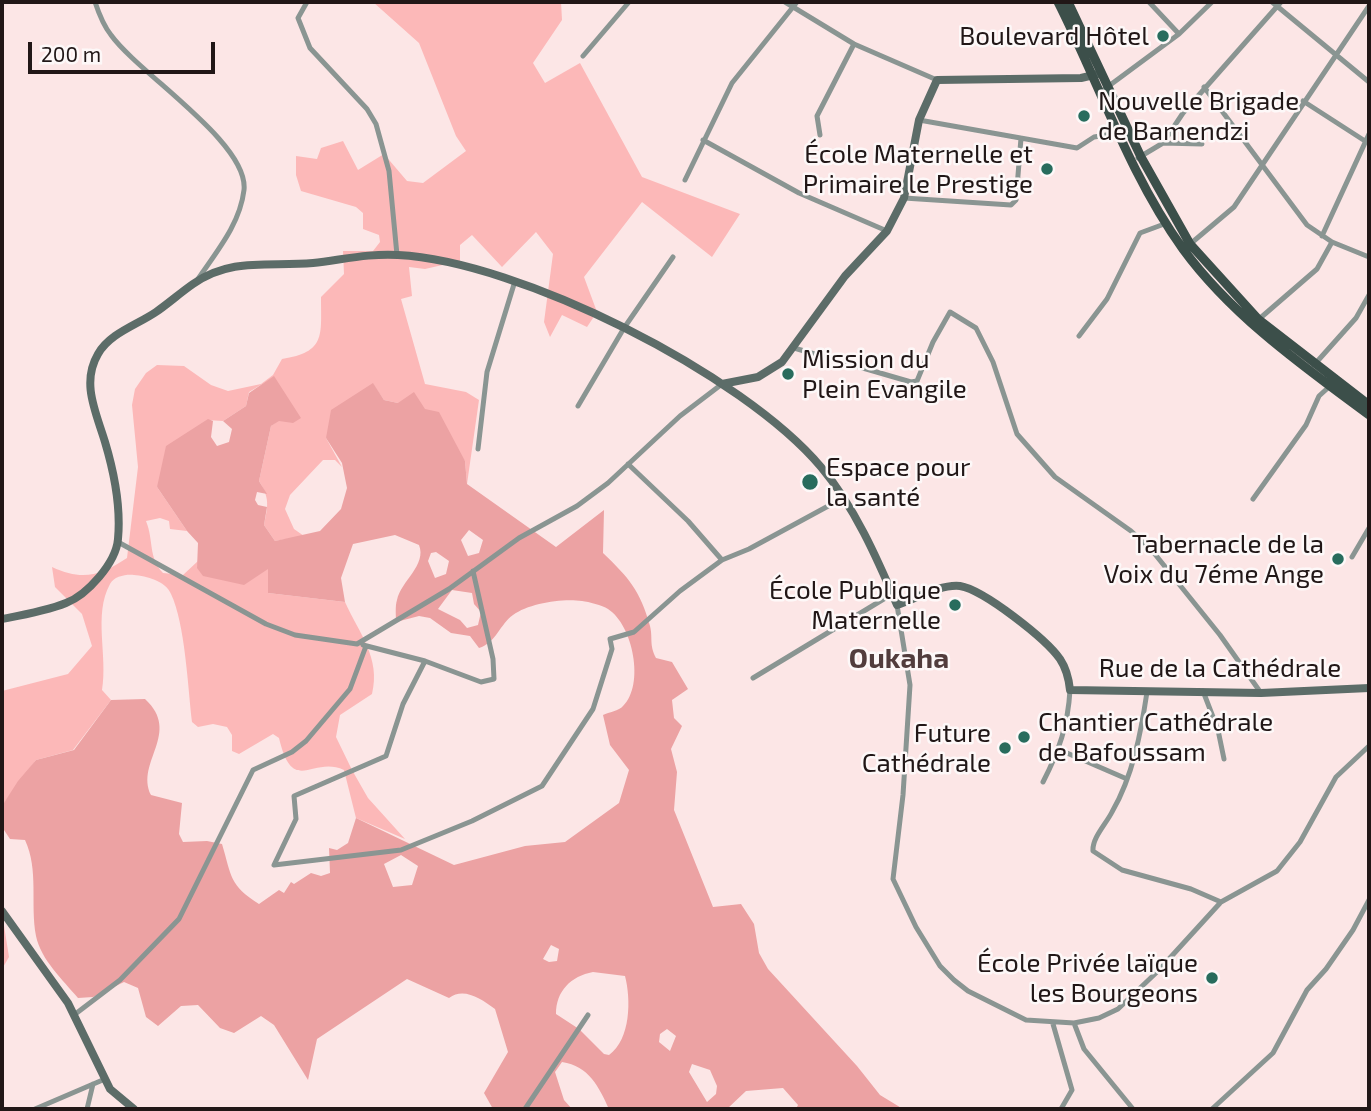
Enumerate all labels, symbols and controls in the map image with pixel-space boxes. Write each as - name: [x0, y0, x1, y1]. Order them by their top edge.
- place label: Boulevard Hôtel: [959, 20, 1149, 52]
- scale bar: [32, 28, 219, 72]
- marker: Boulevard Hôtel: [1155, 28, 1171, 44]
- text: 200 m: [41, 41, 101, 66]
- place label: Nouvelle Brigade de Bamendzi: [1098, 85, 1299, 146]
- marker: Nouvelle Brigade de Bamendzi: [1076, 108, 1092, 124]
- place label: École Maternelle et Primaire le Prestige: [803, 138, 1033, 200]
- marker: École Maternelle et Primaire le Prestige: [1039, 161, 1055, 177]
- place label: Mission du Plein Evangile: [802, 343, 967, 404]
- marker: Mission du Plein Evangile: [780, 366, 796, 382]
- place label: Espace pour la santé: [826, 451, 970, 512]
- marker: Espace pour la santé: [800, 472, 820, 492]
- place label: Tabernacle de la Voix du 7éme Ange: [1103, 528, 1324, 590]
- marker: Tabernacle de la Voix du 7éme Ange: [1330, 551, 1346, 567]
- place label: École Publique Maternelle: [769, 574, 941, 636]
- marker: École Publique Maternelle: [947, 597, 963, 613]
- district label: Oukaha: [849, 642, 949, 676]
- street label: Rue de la Cathédrale: [1099, 652, 1341, 684]
- place label: Chantier Cathédrale de Bafoussam: [1038, 706, 1273, 768]
- place label: Future Cathédrale: [862, 717, 991, 778]
- marker: Chantier Cathédrale de Bafoussam: [1016, 729, 1032, 745]
- marker: Future Cathédrale: [997, 740, 1013, 756]
- place label: École Privée laïque les Bourgeons: [977, 947, 1198, 1009]
- marker: École Privée laïque les Bourgeons: [1204, 970, 1220, 986]

